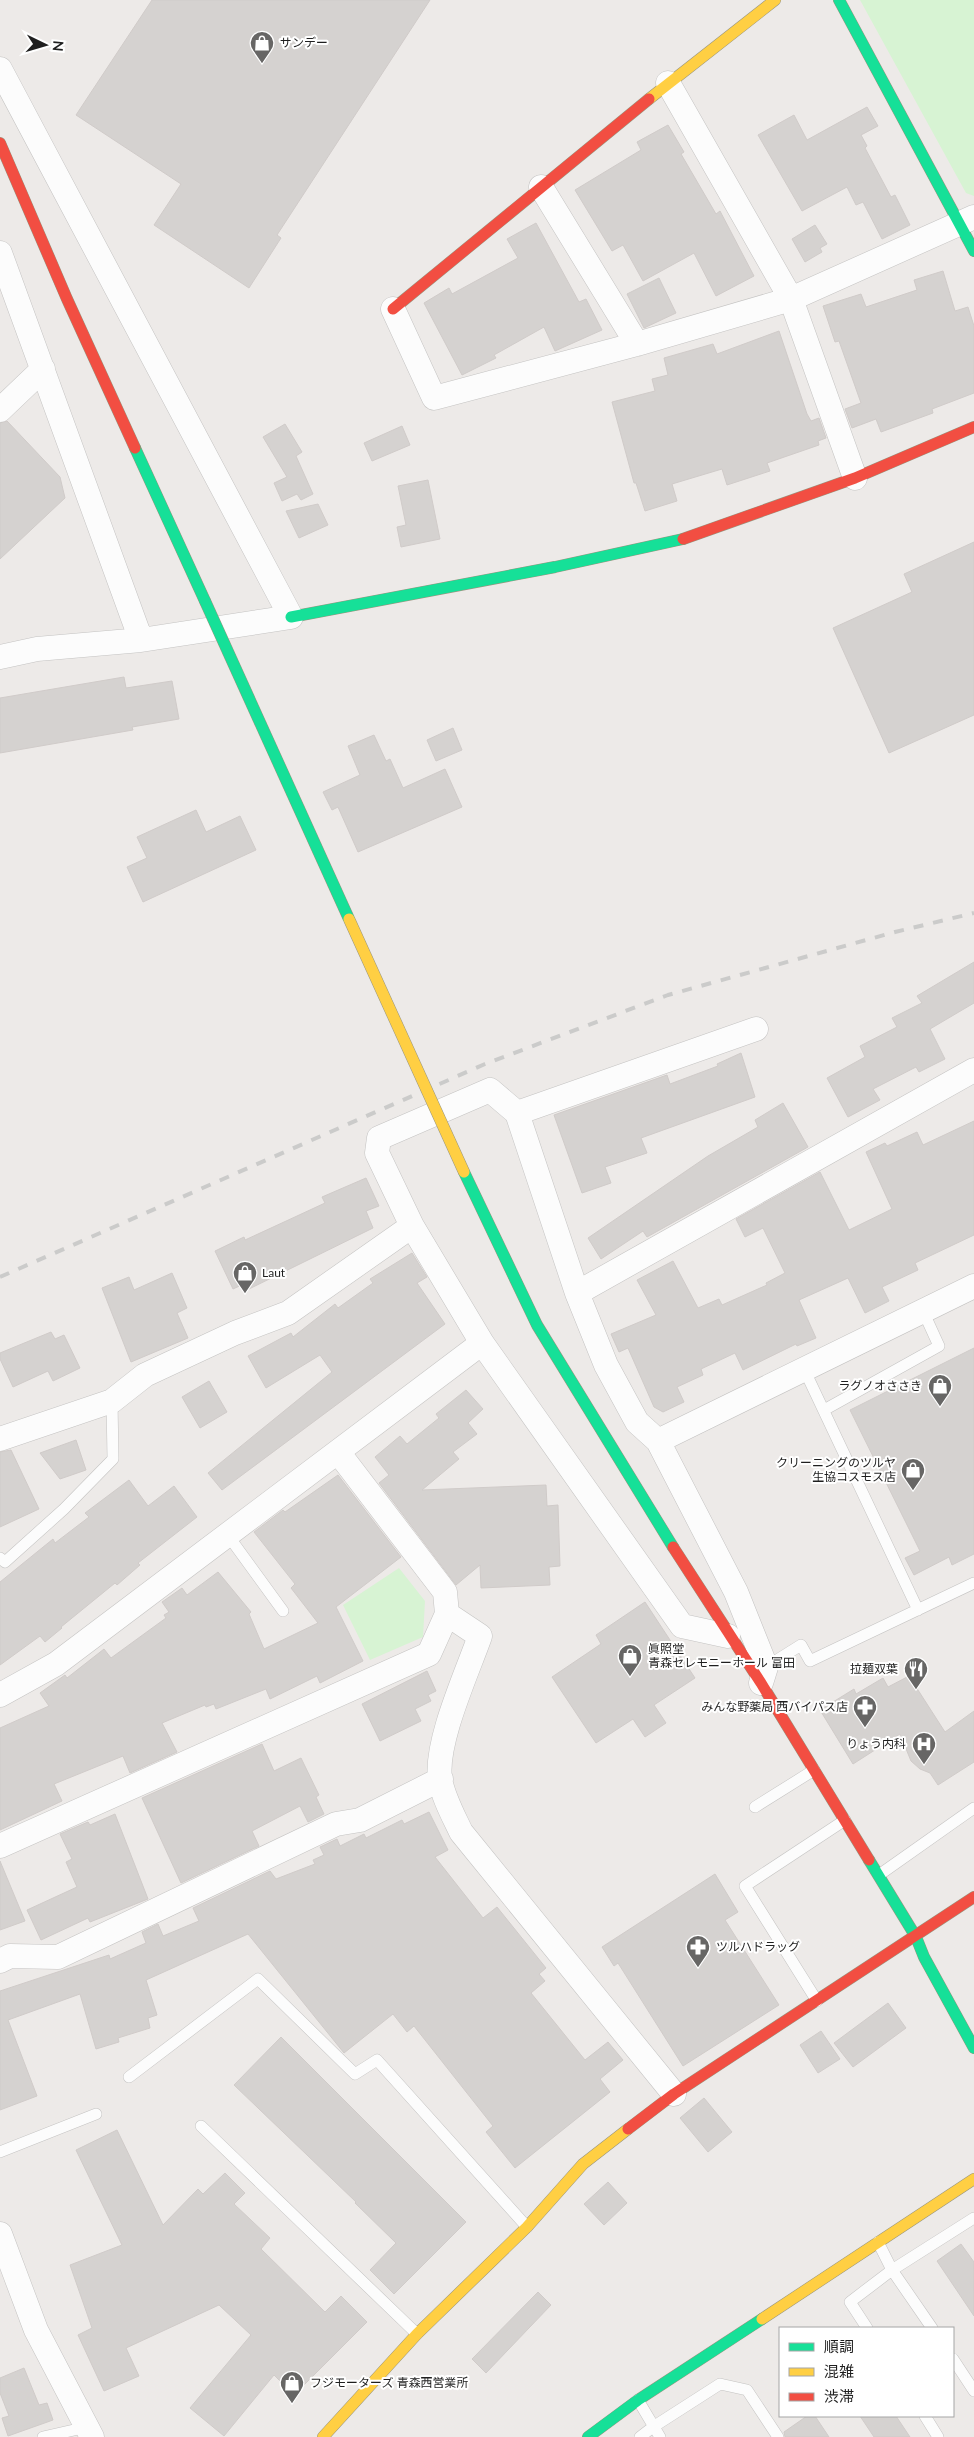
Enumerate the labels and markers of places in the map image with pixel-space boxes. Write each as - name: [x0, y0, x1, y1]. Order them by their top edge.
- shop icon: サンデー: [249, 30, 275, 64]
- place label: サンデー: [280, 35, 328, 50]
- shop icon: Laut: [232, 1260, 258, 1294]
- place label: Laut: [262, 1265, 286, 1280]
- shop icon: ラグノオささき: [927, 1373, 953, 1407]
- place label: ラグノオささき: [838, 1378, 922, 1393]
- place label: クリーニングのツルヤ 生協コスモス店: [776, 1455, 896, 1484]
- shop icon: クリーニングのツルヤ 生協コスモス店: [900, 1457, 926, 1491]
- place label: 眞照堂 青森セレモニーホール 富田: [648, 1641, 795, 1670]
- shop icon: 眞照堂 青森セレモニーホール 富田: [617, 1643, 643, 1677]
- restaurant icon: 拉麺双葉: [903, 1656, 929, 1690]
- place label: 拉麺双葉: [850, 1661, 898, 1676]
- pharmacy icon: みんな野薬局 西バイパス店: [852, 1694, 878, 1728]
- place label: みんな野薬局 西バイパス店: [701, 1699, 848, 1714]
- hospital icon: りょう内科: [911, 1731, 937, 1765]
- place label: りょう内科: [846, 1736, 906, 1751]
- pharmacy icon: ツルハドラッグ: [685, 1934, 711, 1968]
- place label: ツルハドラッグ: [716, 1939, 800, 1954]
- shop icon: フジモーターズ 青森西営業所: [279, 2370, 305, 2404]
- place label: フジモーターズ 青森西営業所: [310, 2375, 468, 2390]

